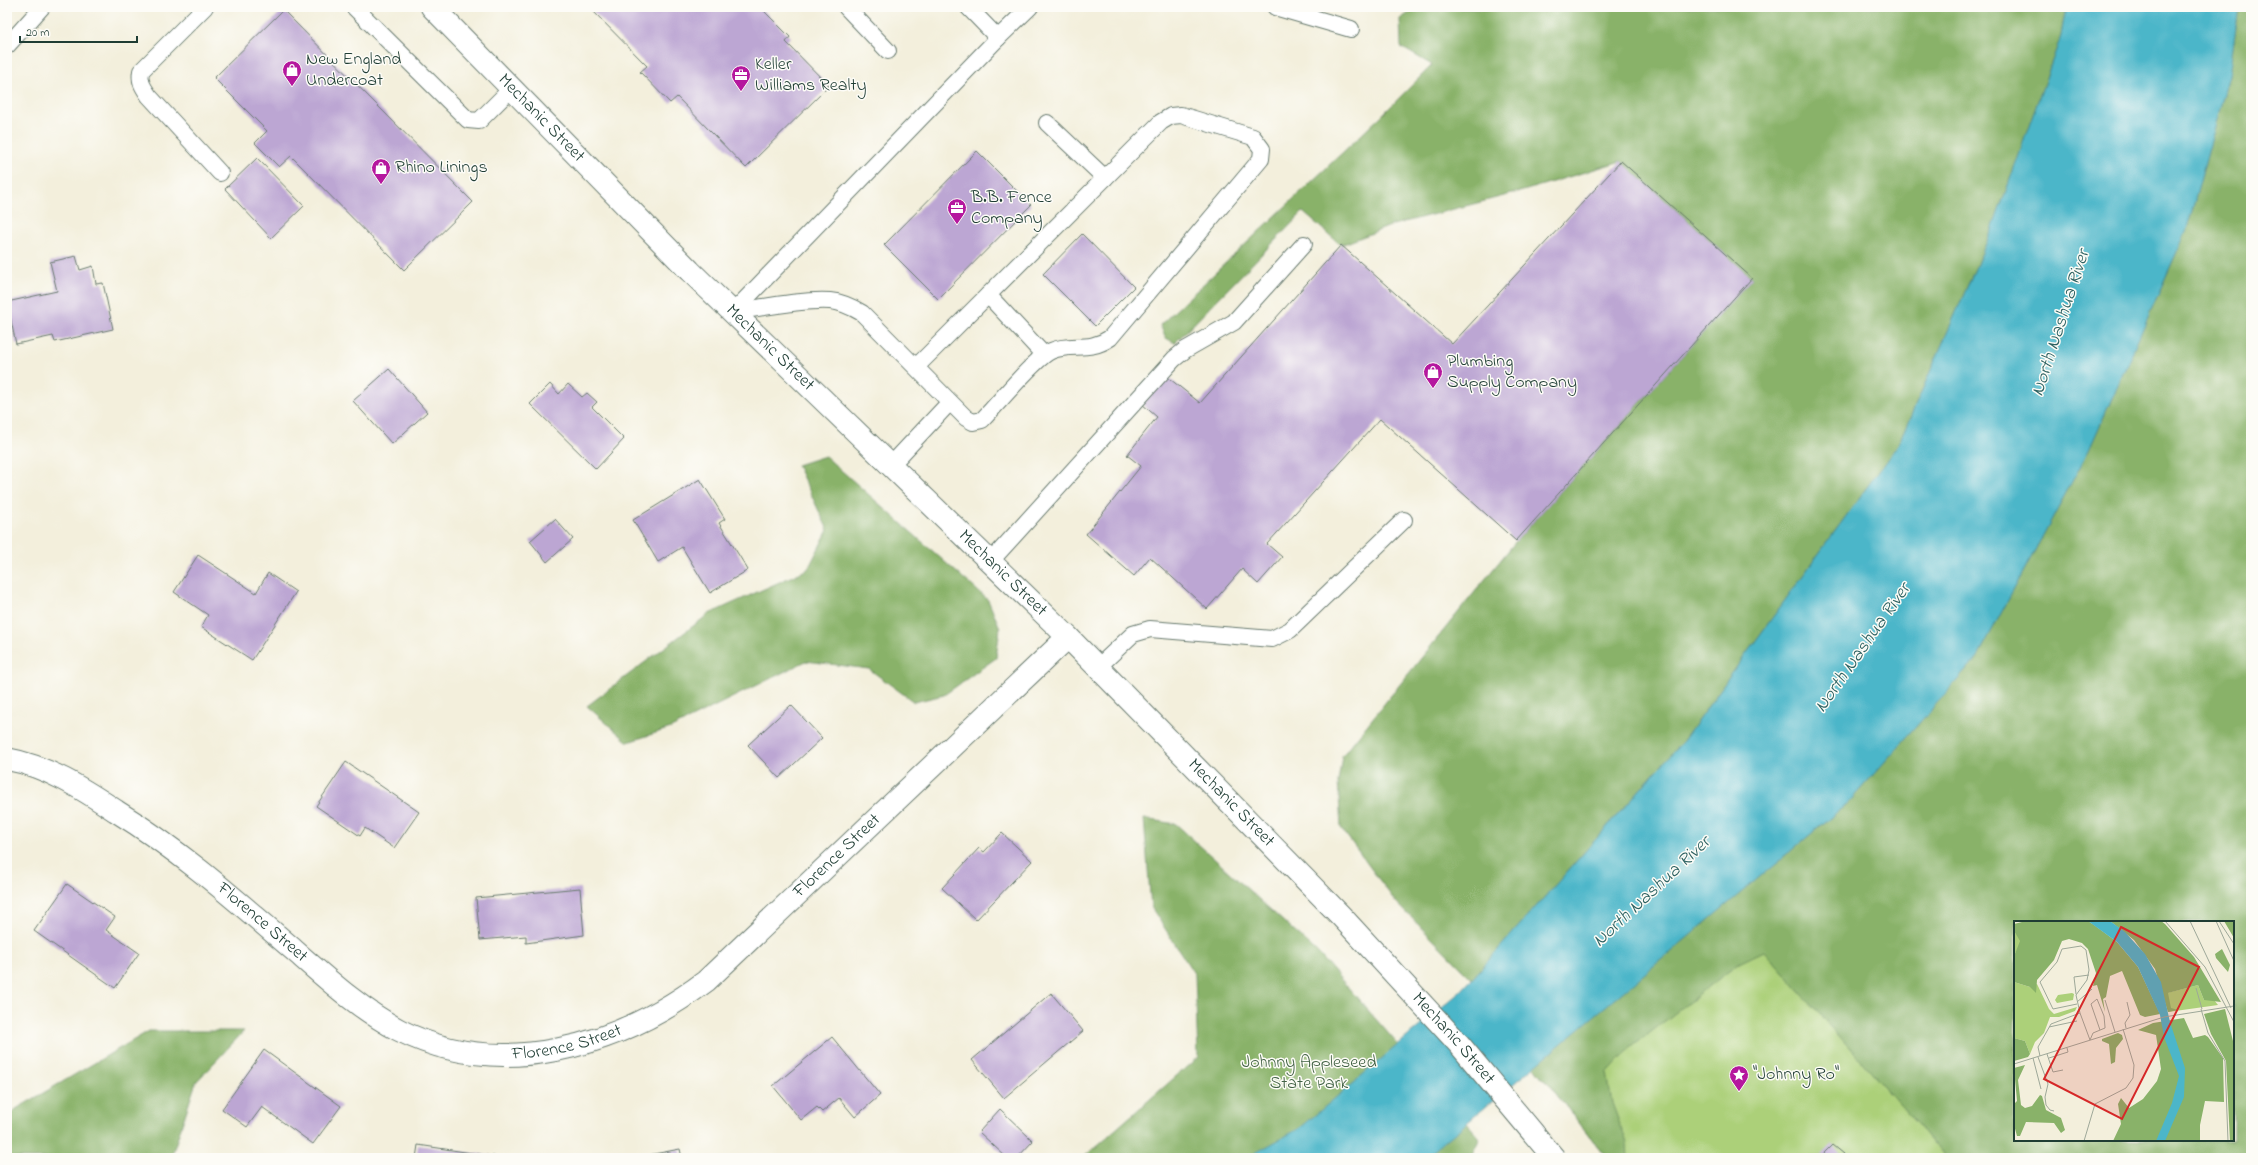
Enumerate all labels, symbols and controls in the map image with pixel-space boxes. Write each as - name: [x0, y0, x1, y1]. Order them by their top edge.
- scale bar: [20, 18, 137, 44]
- text: 20 m: [26, 24, 49, 42]
- place label: New England Undercoat: [306, 47, 401, 94]
- place label: Keller Williams Realty: [755, 52, 867, 99]
- shop icon: New England Undercoat: [281, 59, 303, 87]
- office icon: Keller Williams Realty: [730, 64, 752, 92]
- street label: Mechanic Street: [491, 68, 591, 169]
- place label: Rhino Linings: [395, 155, 488, 182]
- shop icon: Rhino Linings: [370, 157, 392, 185]
- place label: B.B. Fence Company: [970, 185, 1053, 232]
- office icon: B.B. Fence Company: [946, 197, 968, 225]
- water label: North Nashua River: [2025, 244, 2098, 400]
- street label: Mechanic Street: [719, 299, 820, 398]
- place label: Plumbing Supply Company: [1447, 349, 1577, 396]
- shop icon: Plumbing Supply Company: [1422, 361, 1444, 389]
- street label: Mechanic Street: [952, 524, 1053, 623]
- water label: North Nashua River: [1808, 576, 1919, 718]
- street label: Mechanic Street: [1181, 753, 1280, 854]
- street label: Florence Street: [787, 808, 887, 905]
- water label: North Nashua River: [1587, 829, 1719, 954]
- street label: Florence Street: [210, 876, 313, 969]
- inset map: [2014, 921, 2234, 1141]
- street label: Mechanic Street: [1405, 987, 1501, 1091]
- street label: Florence Street: [510, 1018, 626, 1068]
- park label: Johnny Appleseed State Park: [1241, 1050, 1377, 1097]
- place label: "Johnny Ro": [1753, 1062, 1839, 1088]
- place icon: "Johnny Ro": [1728, 1064, 1750, 1092]

